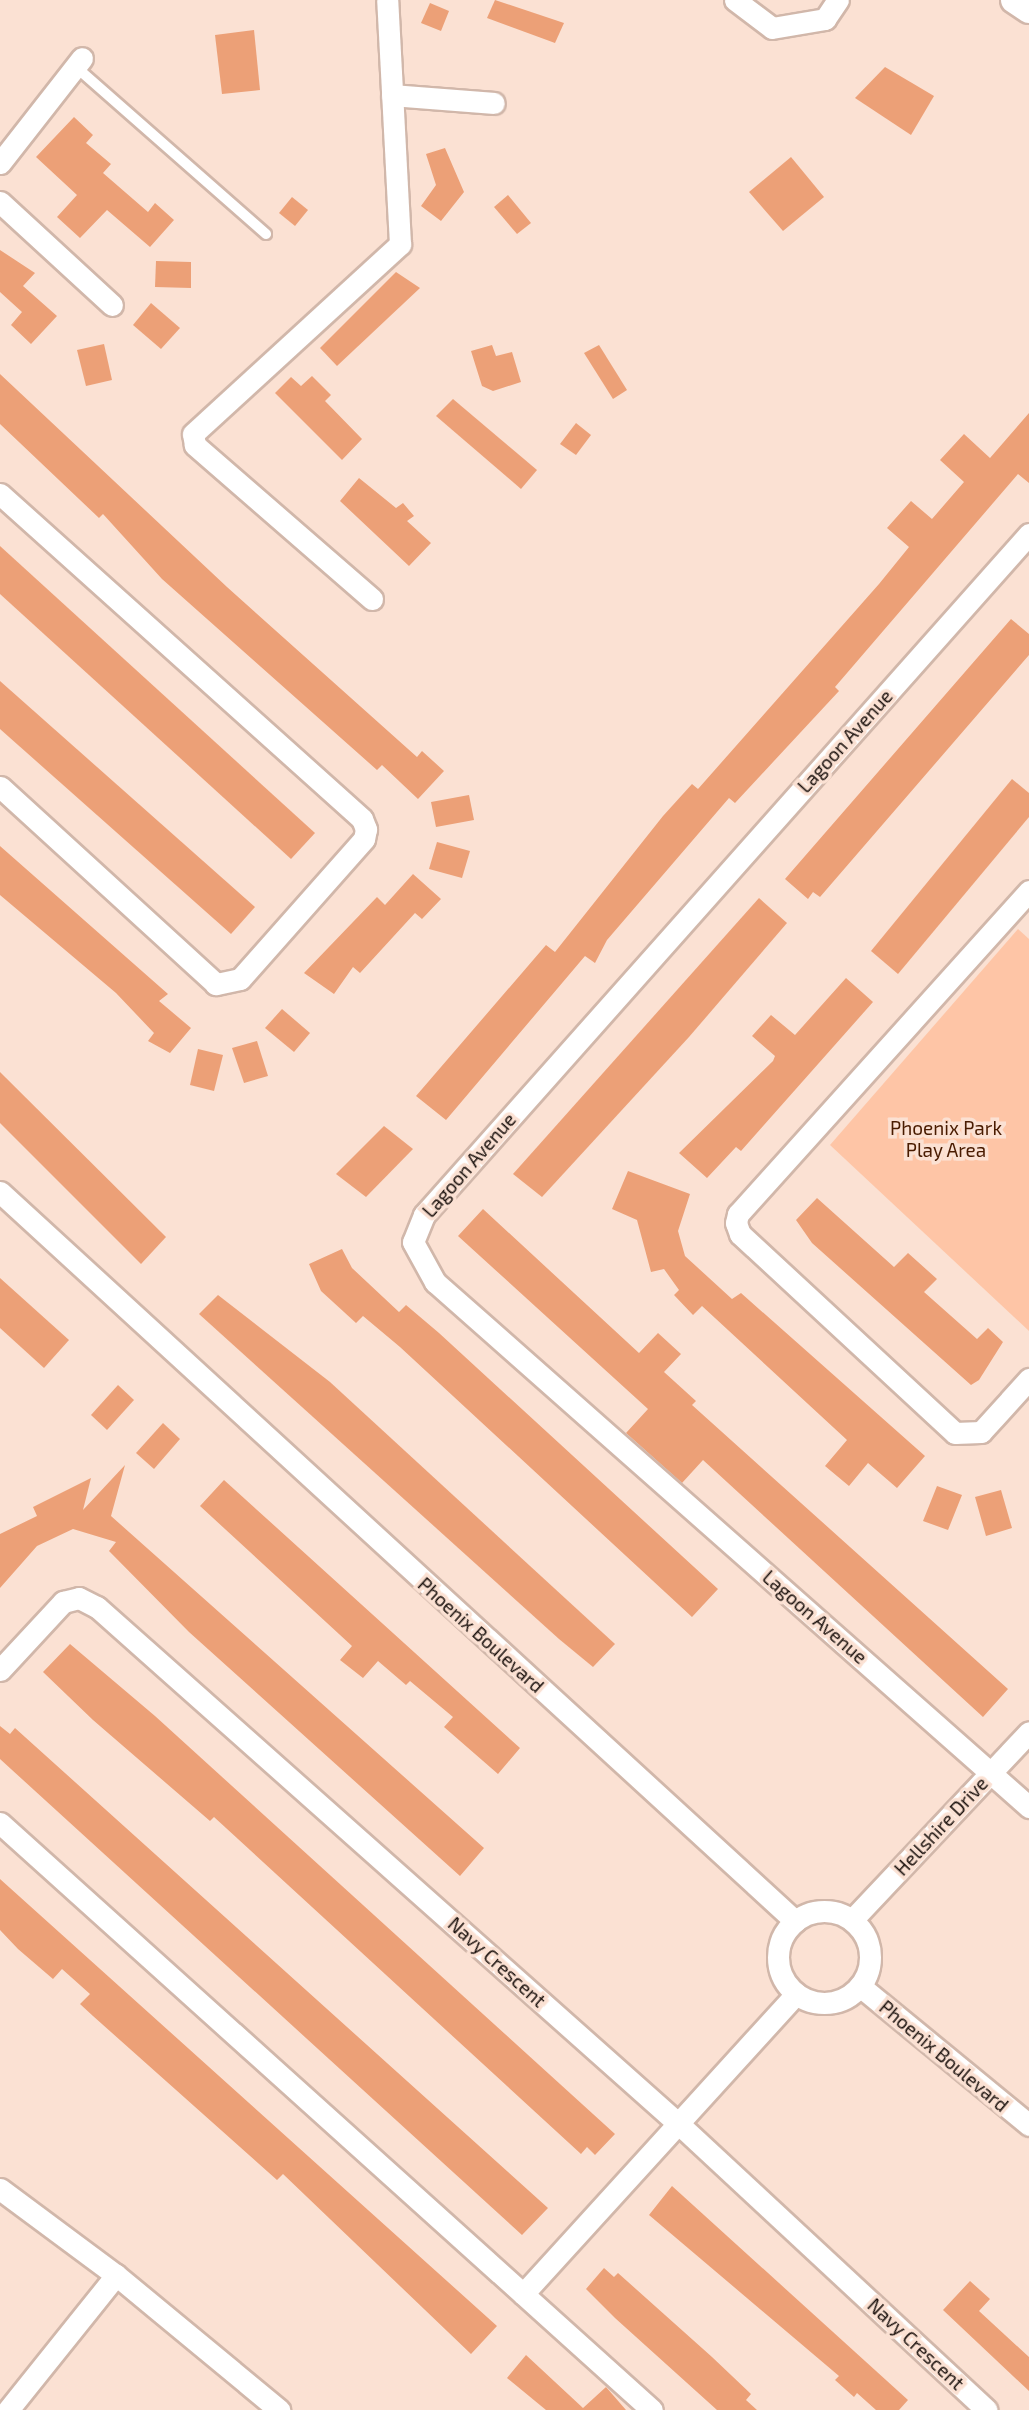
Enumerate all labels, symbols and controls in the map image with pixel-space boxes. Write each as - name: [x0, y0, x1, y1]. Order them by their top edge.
- street label: Lagoon Avenue: [793, 685, 897, 797]
- street label: Lagoon Avenue: [417, 1108, 521, 1222]
- park label: Phoenix Park Play Area: [890, 1117, 1002, 1161]
- street label: Lagoon Avenue: [758, 1565, 872, 1669]
- street label: Phoenix Boulevard: [413, 1573, 549, 1697]
- street label: Hellshire Drive: [890, 1772, 992, 1880]
- street label: Navy Crescent: [443, 1912, 551, 2012]
- street label: Phoenix Boulevard: [875, 1995, 1013, 2117]
- street label: Navy Crescent: [863, 2293, 969, 2395]

